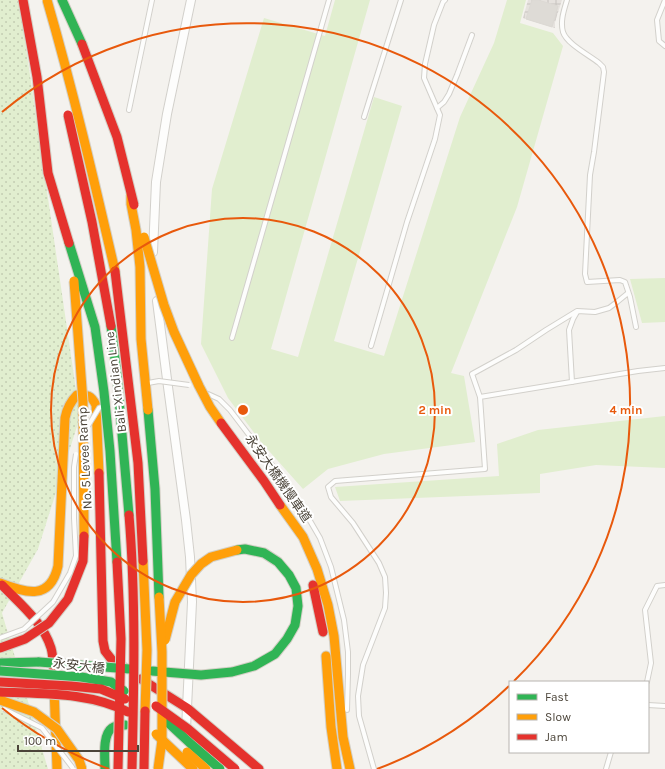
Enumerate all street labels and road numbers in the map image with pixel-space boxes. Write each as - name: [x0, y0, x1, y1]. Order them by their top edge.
- street label: Bali-Xindian Line: [102, 330, 129, 433]
- street label: No. 5 Levee Ramp: [74, 406, 95, 510]
- street label: 永安大橋機慢車道: [243, 431, 315, 525]
- street label: 永安大橋: [52, 655, 106, 676]

